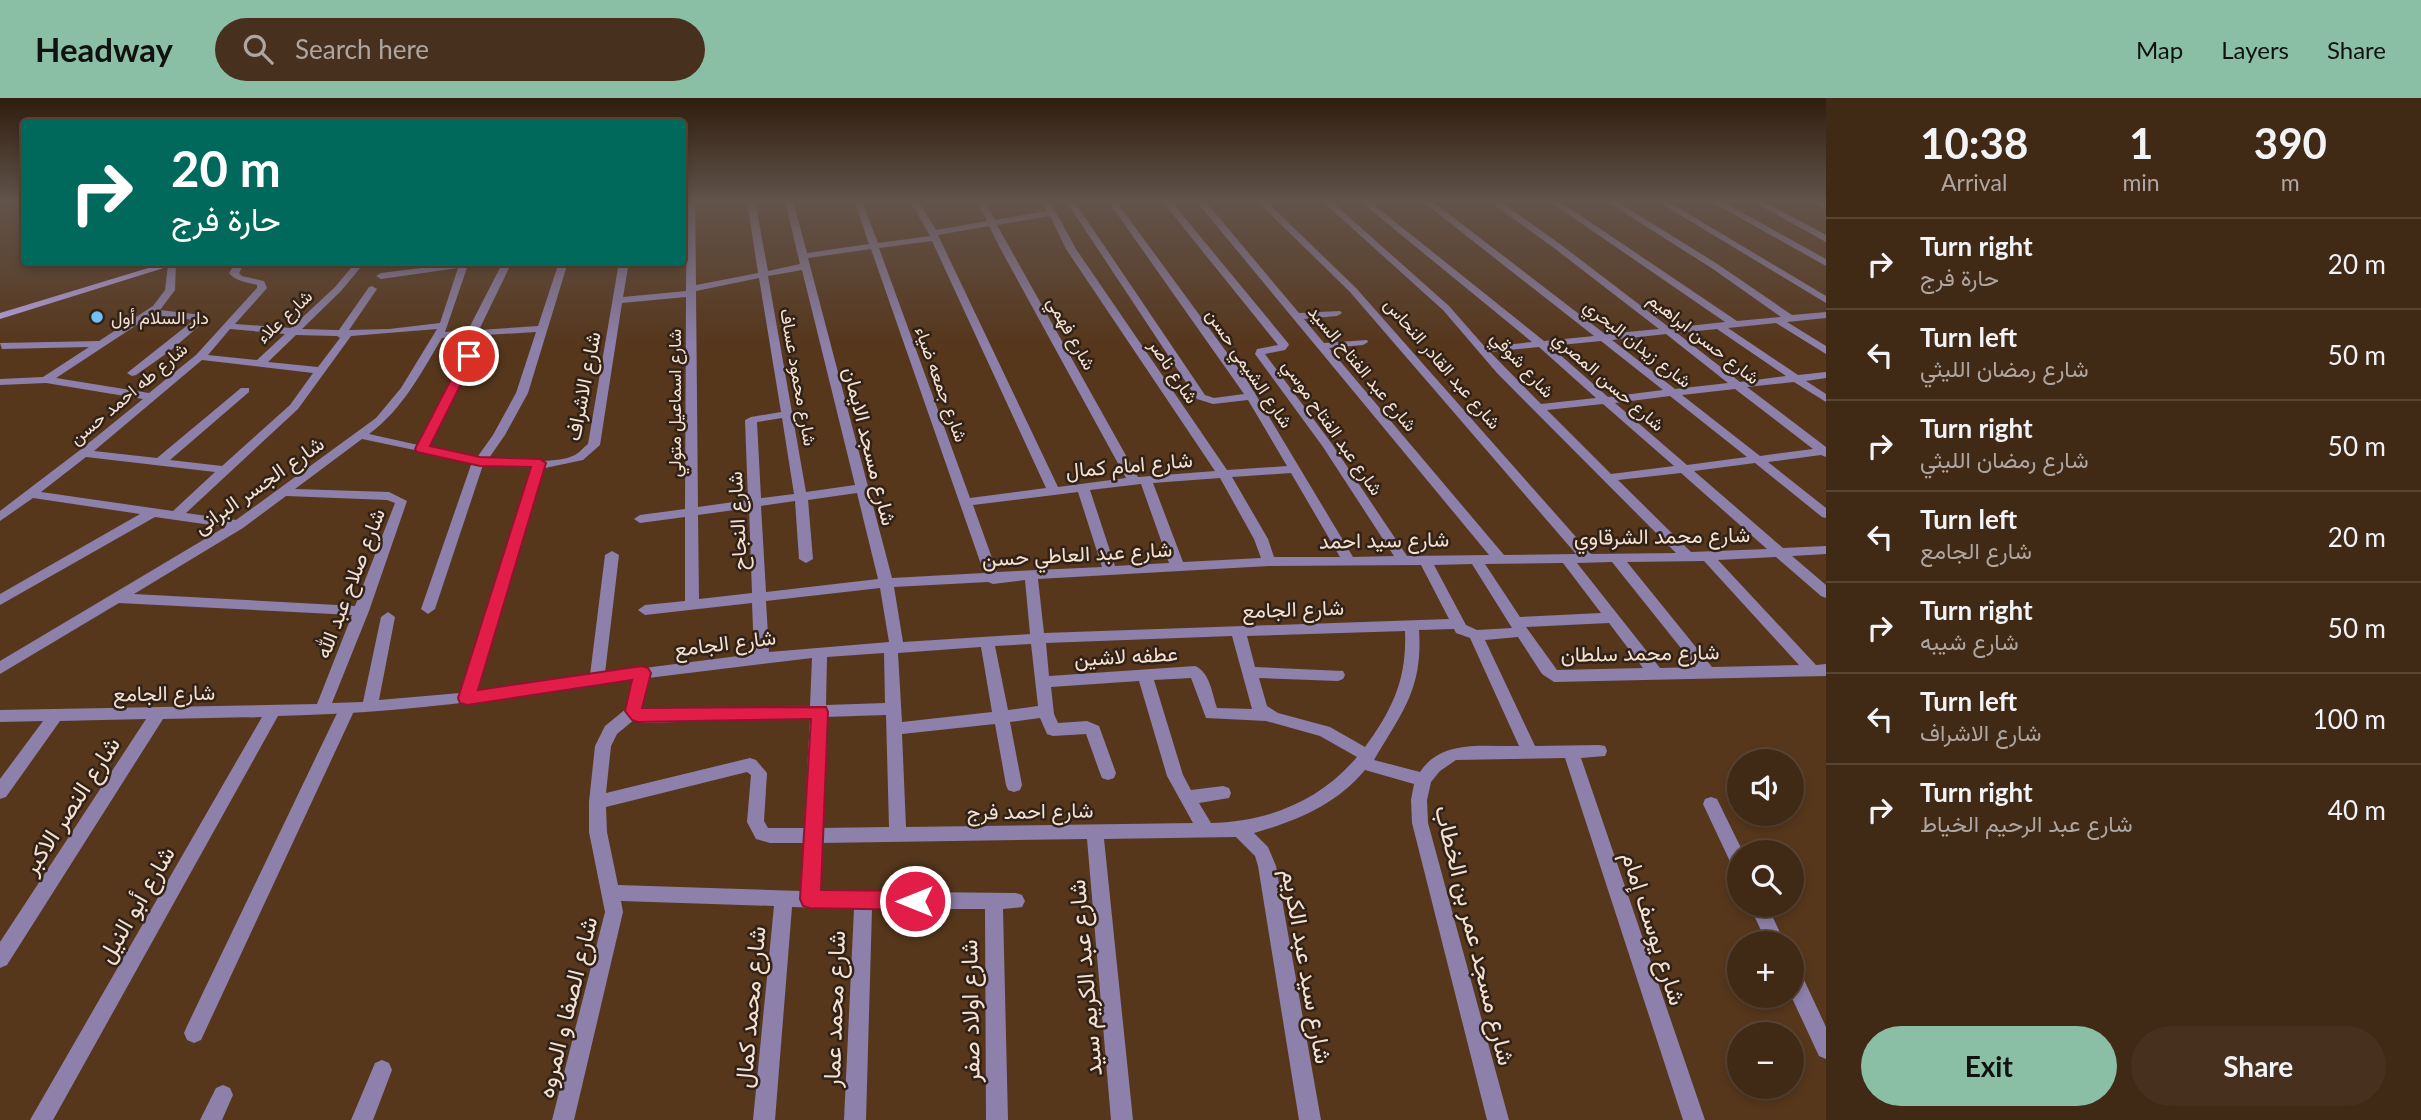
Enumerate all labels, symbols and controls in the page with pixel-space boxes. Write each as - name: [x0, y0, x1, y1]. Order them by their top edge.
- search box: [215, 18, 705, 81]
- text: Headway: [35, 29, 173, 69]
- icon: search: [239, 30, 277, 68]
- text: Search here: [295, 33, 429, 65]
- text: Map: [2136, 35, 2183, 64]
- text: Layers: [2221, 35, 2289, 64]
- text: Share: [2327, 35, 2386, 64]
- text: 10:38: [1920, 118, 2028, 168]
- text: 1: [2129, 118, 2153, 168]
- text: 390: [2254, 118, 2327, 168]
- text: 20 m: [171, 139, 281, 197]
- icon: right: [56, 147, 147, 238]
- text: Arrival: [1941, 168, 2007, 196]
- text: min: [2122, 168, 2160, 196]
- text: m: [2281, 168, 2300, 196]
- text: حارة فرج: [171, 199, 281, 238]
- text: Turn right: [1920, 230, 2033, 262]
- icon: right: [1861, 245, 1899, 283]
- text: 20 m: [2328, 248, 2386, 280]
- text: حارة فرج: [1920, 263, 1999, 291]
- street label: شارع علاء: [252, 285, 318, 349]
- street label: شارع حسن ابراهيم: [1643, 288, 1764, 390]
- street label: شارع فهمي: [1039, 293, 1101, 376]
- street label: شارع عبد القادر النحاس: [1379, 293, 1506, 434]
- street label: شارع زيدان البحري: [1577, 294, 1696, 396]
- street label: شارع عبد الفتاح السيد: [1302, 300, 1422, 437]
- street label: شارع الشيمي حسن: [1198, 304, 1298, 435]
- place label: دار السلام أول: [111, 306, 209, 330]
- street label: شارع محمود عساف: [774, 307, 822, 448]
- marker: دار السلام أول: [89, 309, 105, 325]
- text: Turn left: [1920, 321, 2017, 353]
- street label: شارع جمعه ضياء: [909, 323, 973, 445]
- pin: [439, 326, 499, 386]
- street label: شارع شوقي: [1483, 326, 1559, 405]
- street label: شارع حسن المصري: [1545, 327, 1669, 439]
- street label: شارع الاشراف: [559, 329, 608, 443]
- street label: شارع اسماعيل متولي: [663, 329, 690, 477]
- street label: شارع ناصر: [1142, 334, 1203, 408]
- icon: left: [1861, 336, 1899, 374]
- street label: شارع طه احمد حسن: [64, 337, 193, 450]
- icon: arrive: [450, 337, 488, 375]
- text: 50 m: [2328, 339, 2386, 371]
- text: شارع رمضان الليثي: [1920, 354, 2089, 382]
- street label: شارع عبد الفتاح موسي: [1274, 355, 1388, 502]
- street label: شارع مسجد الايمان: [836, 364, 903, 529]
- text: Turn right: [1920, 412, 2033, 444]
- icon: right: [1861, 427, 1899, 465]
- street label: شارع الجسر البرانى: [188, 430, 330, 541]
- text: 50 m: [2328, 430, 2386, 462]
- text: شارع رمضان الليثي: [1920, 445, 2089, 473]
- street label: شارع امام كمال: [1064, 446, 1194, 485]
- street label: شارع النجاح: [721, 471, 754, 571]
- text: Turn left: [1920, 503, 2017, 535]
- street label: شارع صلاح عبد الله: [309, 505, 392, 663]
- icon: left: [1861, 518, 1899, 556]
- street label: شارع محمد الشرقاوي: [1574, 521, 1750, 555]
- text: 20 m: [2328, 521, 2386, 553]
- street label: شارع سيد احمد: [1319, 525, 1450, 556]
- street label: شارع عبد العاطي حسن: [981, 536, 1173, 576]
- text: شارع الجامع: [1920, 536, 2032, 564]
- street label: شارع الجامع: [1242, 594, 1345, 625]
- text: Turn right: [1920, 594, 2033, 626]
- icon: right: [1861, 609, 1899, 647]
- text: 50 m: [2328, 612, 2386, 644]
- street label: شارع الجامع: [673, 623, 778, 664]
- text: شارع شيبه: [1920, 627, 2019, 655]
- street label: شارع محمد سلطان: [1560, 638, 1720, 669]
- street label: عطفه لاشين: [1074, 640, 1179, 671]
- street label: شارع الجامع: [113, 679, 215, 708]
- text: Turn left: [1920, 685, 2017, 717]
- icon: left: [1861, 700, 1899, 738]
- text: 100 m: [2313, 703, 2386, 735]
- text: شارع الاشراف: [1920, 718, 2041, 746]
- street label: شارع النصر الاكبر: [14, 731, 128, 882]
- map controls: [1727, 749, 1804, 1099]
- button: sound: [1727, 749, 1804, 826]
- text: Turn right: [1920, 776, 2033, 808]
- icon: right: [1861, 791, 1899, 829]
- text: 40 m: [2328, 794, 2386, 826]
- street label: شارع احمد فرج: [966, 796, 1094, 827]
- street label: شارع مسجد عمر بن الخطاب: [1427, 802, 1522, 1069]
- text: شارع عبد الرحيم الخياط: [1920, 809, 2133, 837]
- street label: شارع أبو النيل: [90, 840, 183, 969]
- button: search: [1727, 840, 1804, 917]
- street label: شارع يوسف إمام: [1614, 847, 1694, 1010]
- position arrow: [878, 864, 952, 938]
- street label: شارع سيد عبد الكريم: [1274, 866, 1339, 1066]
- street label: شارع عبد الكريم سيد: [1061, 878, 1110, 1078]
- street label: شارع الصفا و المروه: [529, 913, 605, 1101]
- street label: شارع محمد كمال: [727, 925, 774, 1089]
- street label: شارع محمد عمار: [816, 930, 853, 1089]
- button: +: [1727, 931, 1804, 1008]
- street label: شارع اولاد صفر: [953, 939, 988, 1084]
- button: −: [1727, 1022, 1804, 1099]
- button: Exit: [1861, 1026, 2117, 1106]
- button: Share: [2131, 1026, 2386, 1106]

